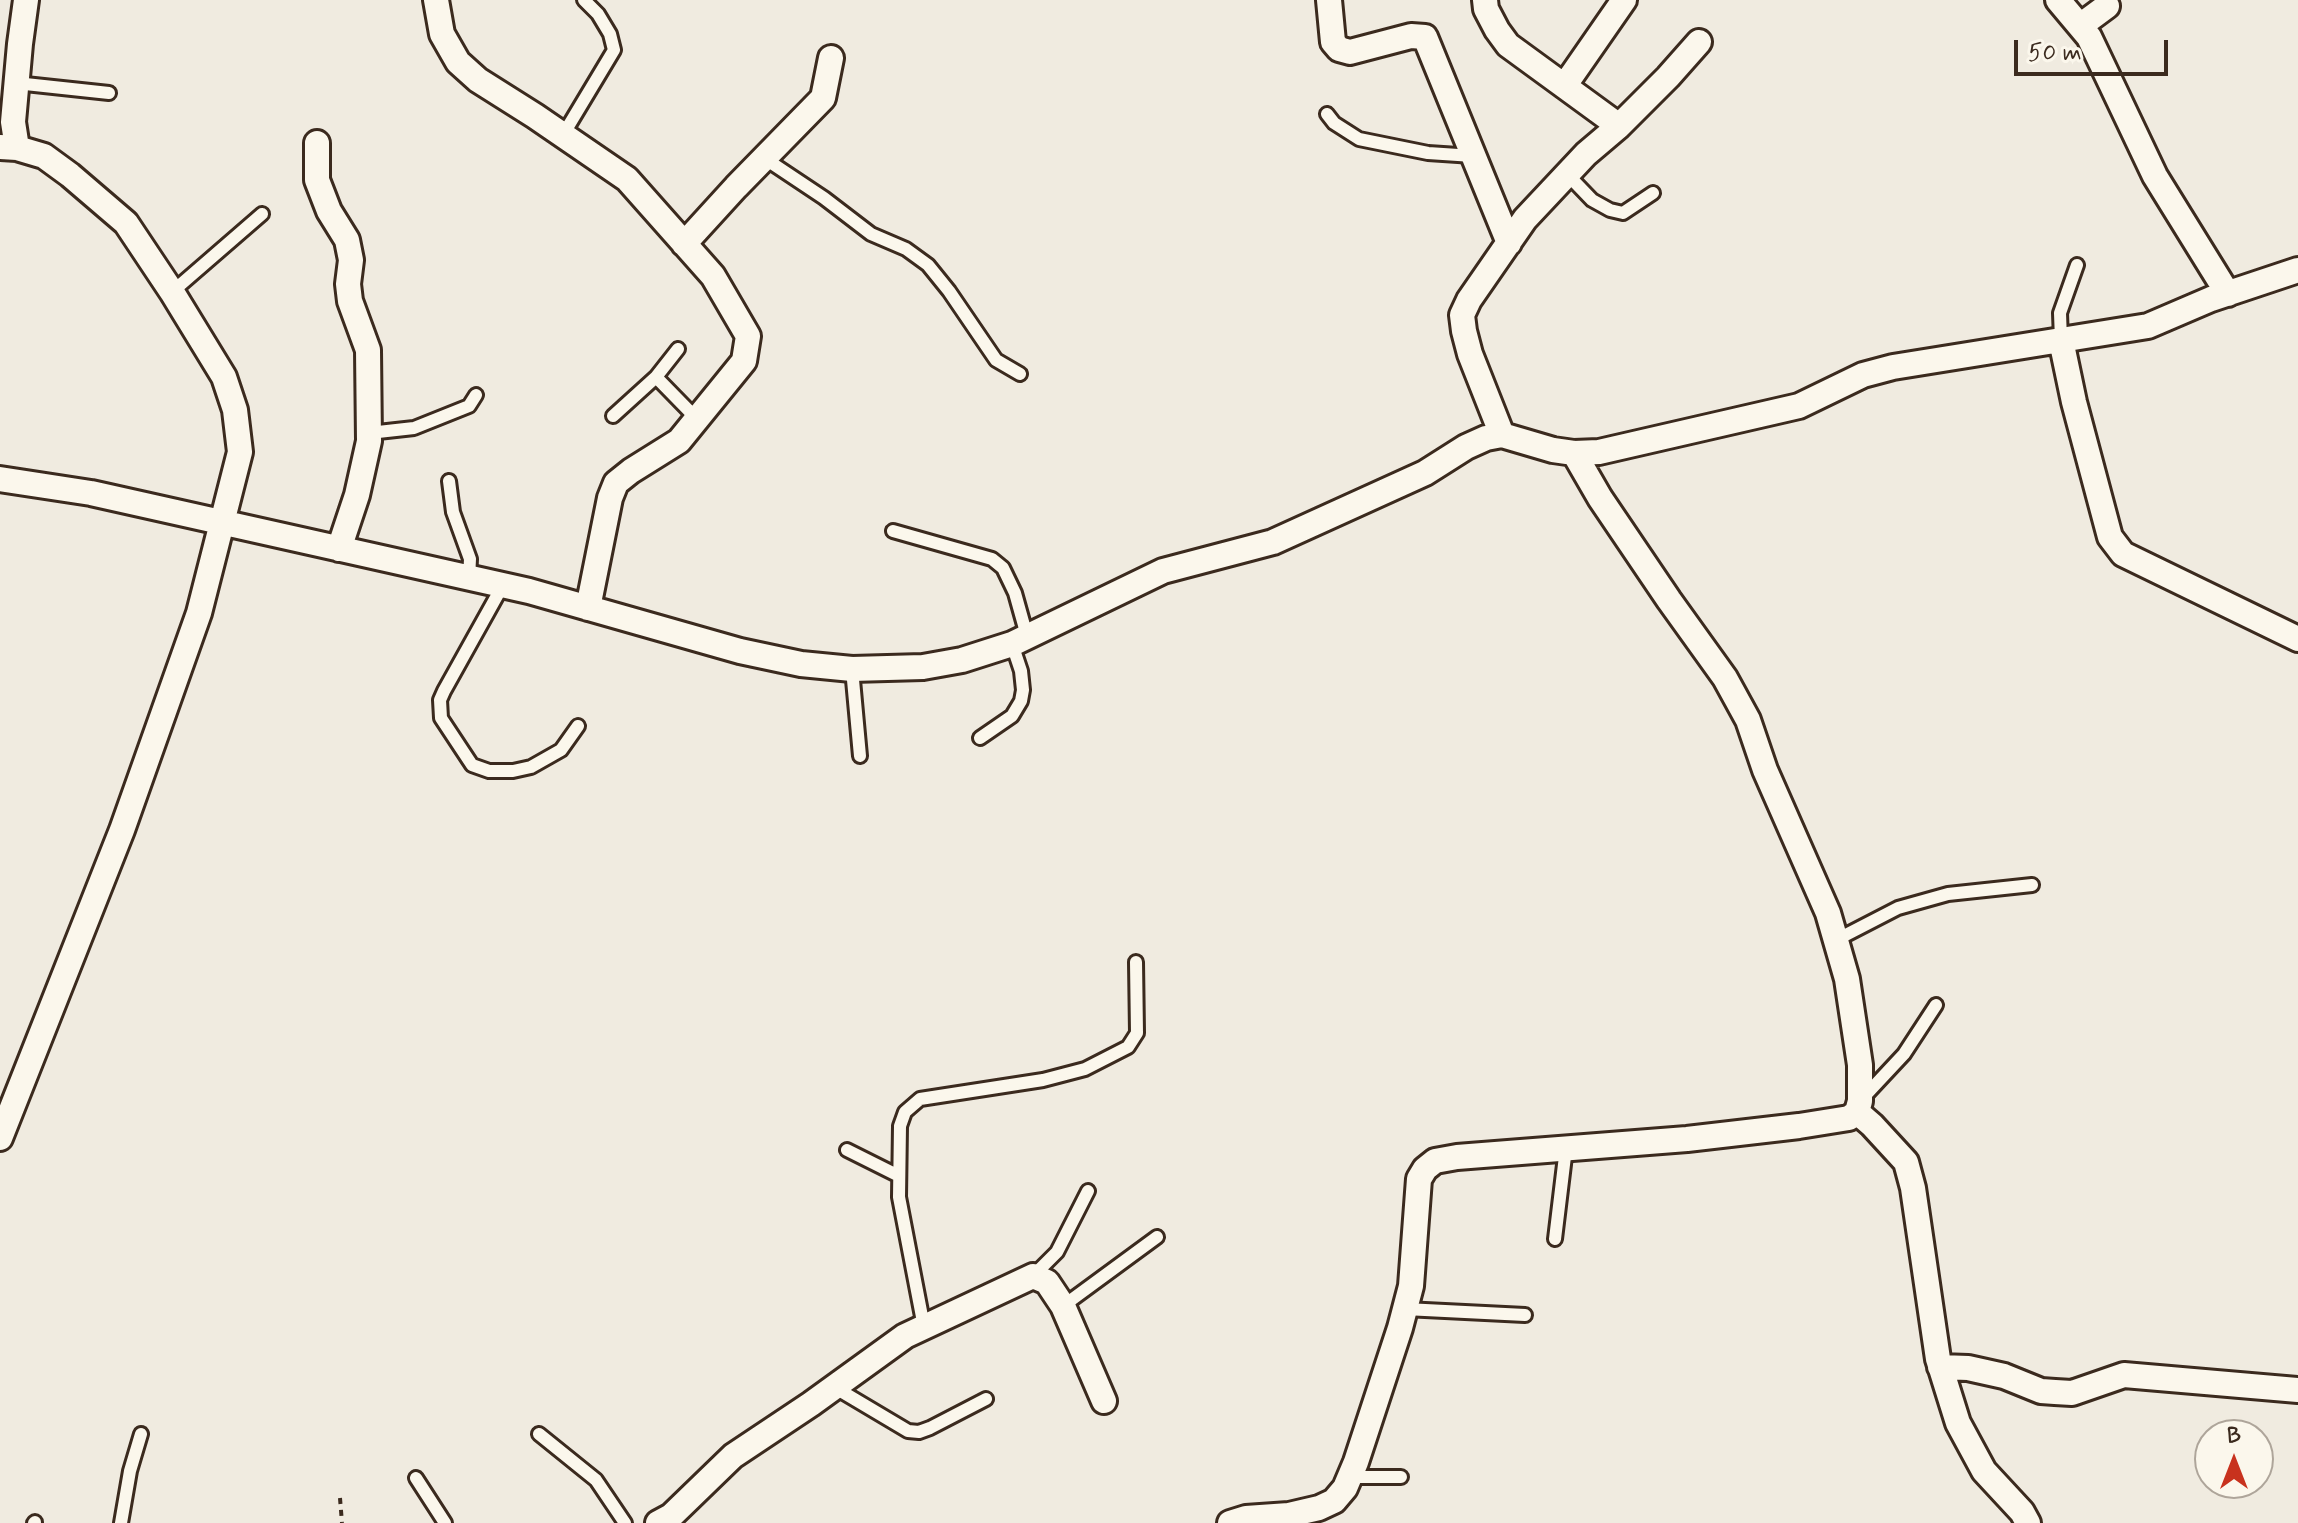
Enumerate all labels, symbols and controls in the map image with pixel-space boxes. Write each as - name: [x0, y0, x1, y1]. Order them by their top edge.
- scale bar: [2018, 24, 2172, 74]
- text: 50 m: [2028, 38, 2082, 69]
- north arrow: [2194, 1419, 2274, 1499]
- text: B: [2227, 1423, 2241, 1451]

